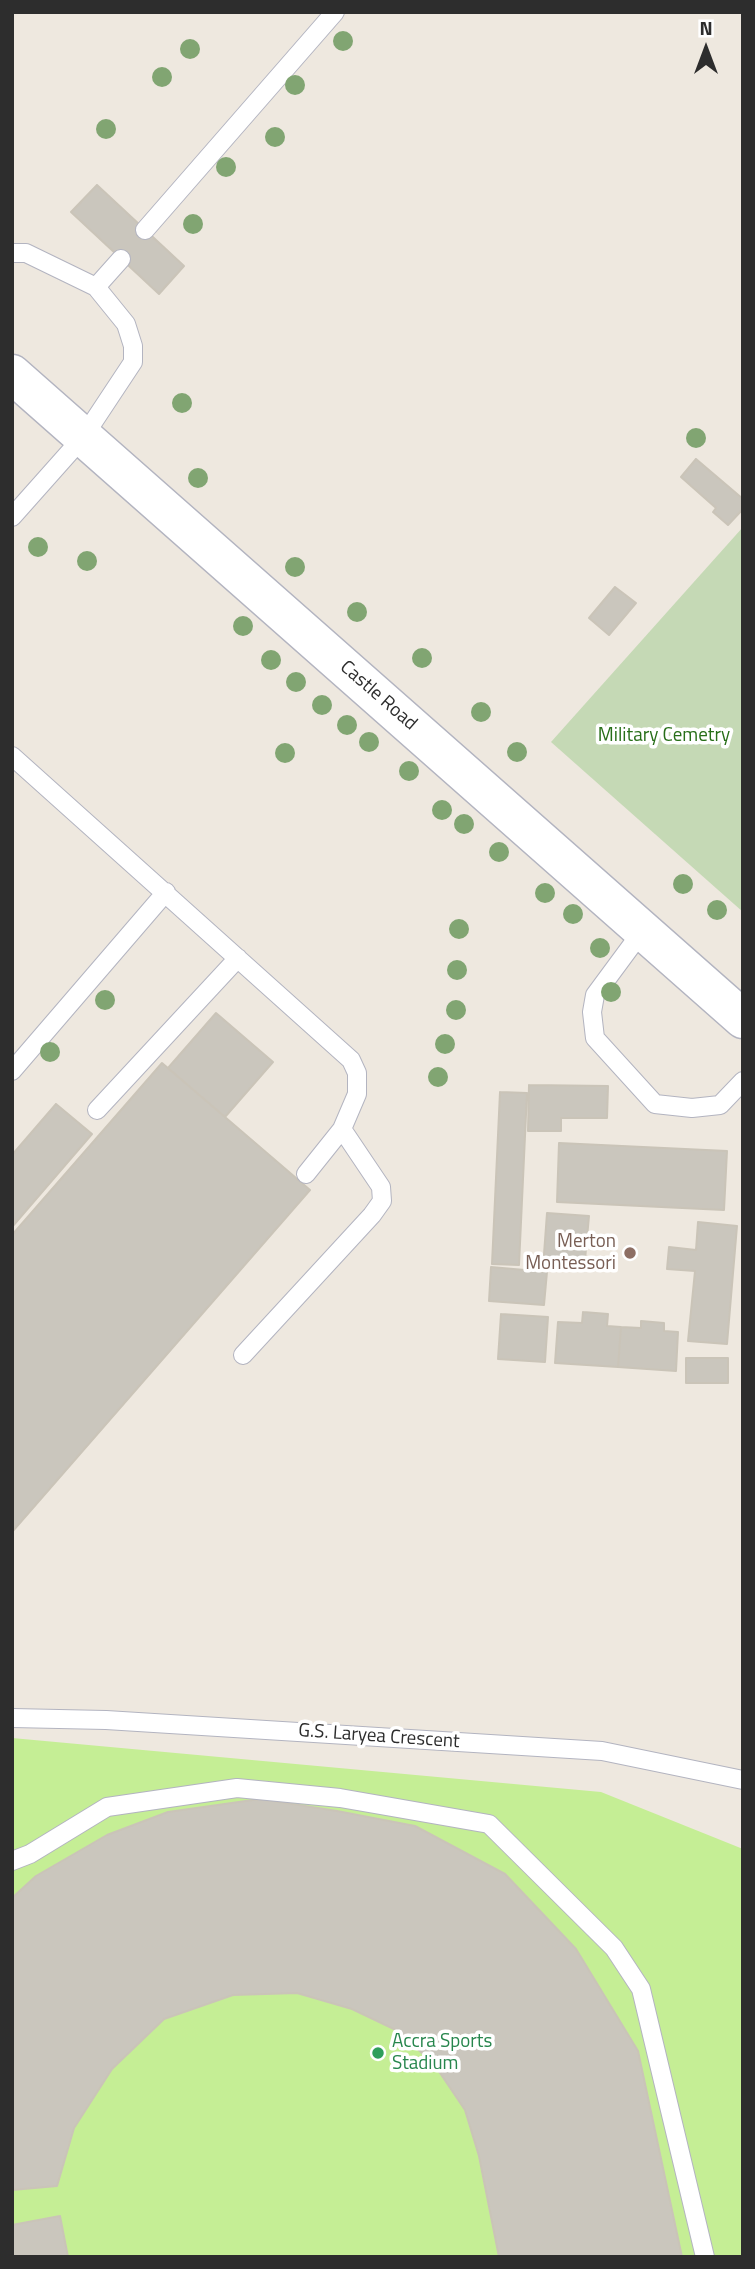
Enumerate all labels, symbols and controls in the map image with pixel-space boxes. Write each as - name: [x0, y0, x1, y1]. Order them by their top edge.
- text: N: [699, 13, 713, 42]
- north arrow: [671, 14, 741, 84]
- street label: Castle Road: [335, 656, 421, 736]
- park label: Military Cemetry: [598, 725, 730, 747]
- place label: Merton Montessori: [525, 1231, 616, 1275]
- marker: Merton Montessori: [622, 1245, 638, 1261]
- street label: G.S. Laryea Crescent: [298, 1720, 460, 1754]
- place label: Accra Sports Stadium: [392, 2031, 492, 2075]
- marker: Accra Sports Stadium: [370, 2045, 386, 2061]

